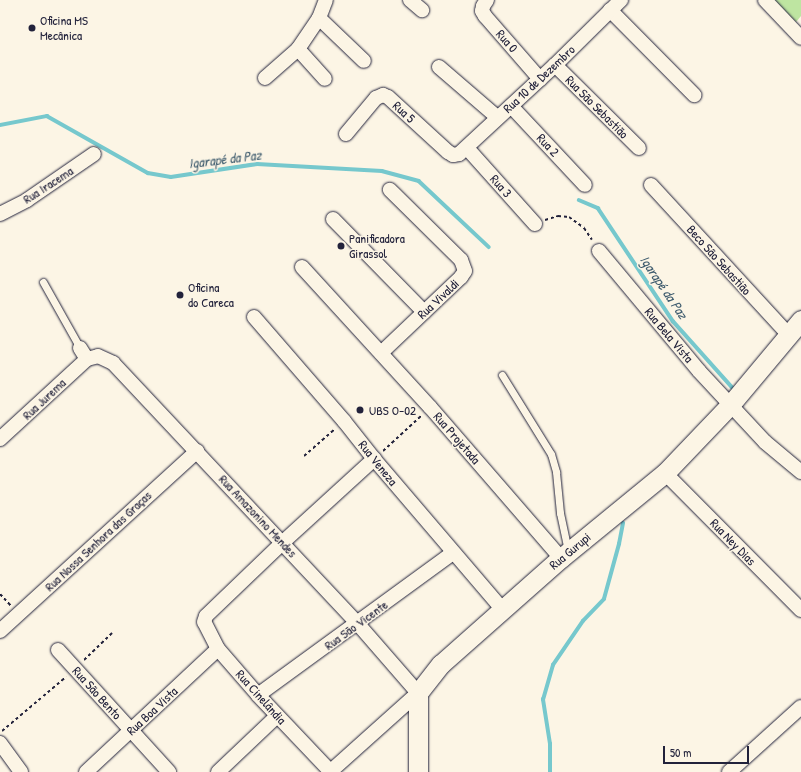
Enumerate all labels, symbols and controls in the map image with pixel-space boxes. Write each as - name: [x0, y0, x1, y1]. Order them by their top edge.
- place label: Oficina MS Mecânica: [40, 13, 88, 44]
- marker: Oficina MS Mecânica: [27, 23, 37, 33]
- street label: Rua 0: [493, 26, 521, 56]
- street label: Rua 10 de Dezembro: [500, 42, 578, 116]
- street label: Rua São Sebastião: [562, 72, 632, 142]
- street label: Rua 5: [390, 98, 418, 126]
- street label: Rua 2: [534, 130, 562, 160]
- water label: Igarapé da Paz: [188, 146, 262, 172]
- street label: Rua Iracema: [20, 163, 76, 207]
- street label: Rua 3: [487, 171, 515, 201]
- street label: Beco São Sebastião: [684, 222, 754, 298]
- place label: Panificadora Girassol: [349, 231, 405, 262]
- marker: Panificadora Girassol: [336, 241, 346, 251]
- water label: Igarapé da Paz: [637, 252, 691, 322]
- street label: Rua Vivaldi: [414, 276, 462, 322]
- place label: Oficina do Careca: [188, 280, 234, 311]
- marker: Oficina do Careca: [175, 290, 185, 300]
- street label: Rua Bela Vista: [641, 304, 697, 366]
- street label: Rua Jurema: [19, 375, 69, 423]
- place label: UBS O-02: [369, 402, 416, 418]
- marker: UBS O-02: [354, 404, 366, 416]
- street label: Rua Projetada: [430, 409, 484, 467]
- street label: Rua Veneza: [355, 437, 401, 489]
- street label: Rua Amazonino Mendes: [216, 471, 300, 561]
- street label: Rua Nossa Senhora das Graças: [42, 488, 154, 594]
- street label: Rua Ney Dias: [707, 515, 759, 569]
- street label: Rua Gurupi: [546, 529, 594, 573]
- street label: Rua São Vicente: [321, 597, 391, 653]
- street label: Rua São Bento: [69, 663, 125, 723]
- street label: Rua Cinelândia: [233, 667, 289, 727]
- street label: Rua Boa Vista: [123, 684, 181, 738]
- scale bar: [665, 738, 751, 764]
- text: 50 m: [670, 744, 691, 761]

